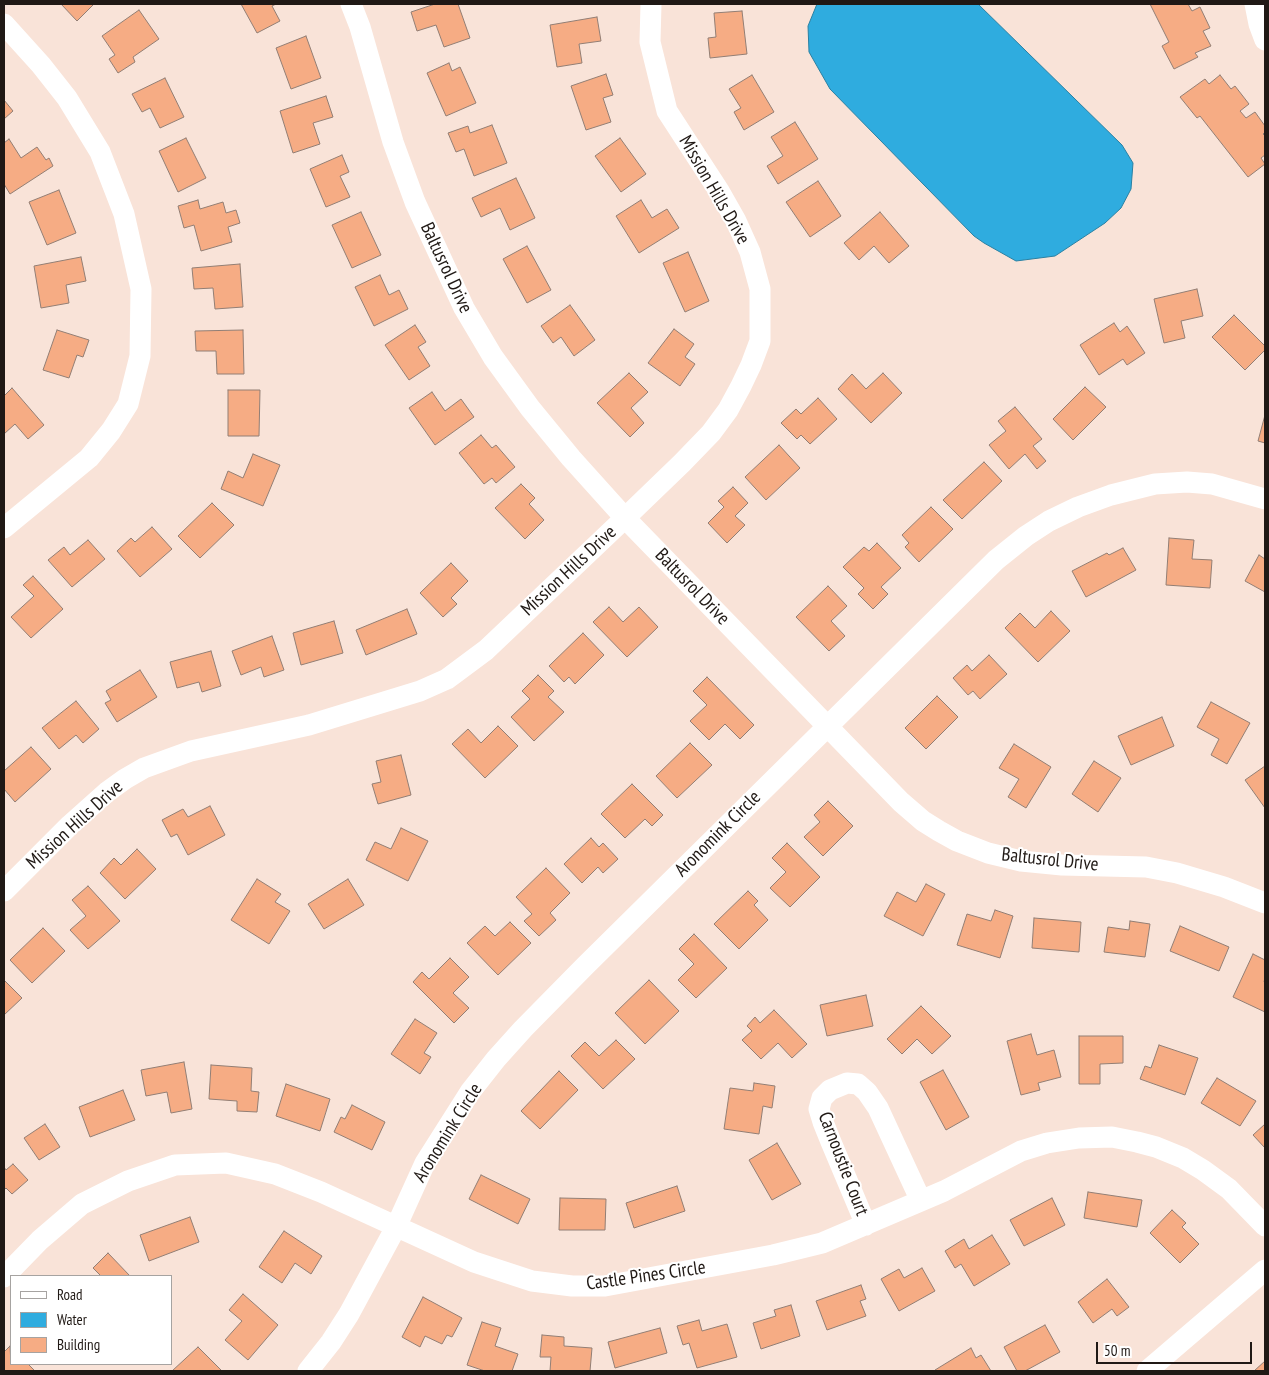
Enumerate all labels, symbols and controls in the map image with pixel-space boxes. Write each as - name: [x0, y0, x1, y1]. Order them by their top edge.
- street label: Mission Hills Drive: [674, 132, 754, 248]
- street label: Baltusrol Drive: [415, 219, 477, 317]
- street label: Mission Hills Drive: [517, 521, 621, 621]
- street label: Baltusrol Drive: [650, 544, 734, 630]
- street label: Mission Hills Drive: [22, 776, 128, 874]
- street label: Aronomink Circle: [670, 786, 766, 882]
- street label: Baltusrol Drive: [1000, 844, 1100, 876]
- street label: Aronomink Circle: [409, 1079, 487, 1187]
- street label: Carnoustie Court: [813, 1109, 873, 1219]
- street label: Castle Pines Circle: [585, 1256, 707, 1296]
- legend: [10, 1275, 172, 1365]
- text: Road: [57, 1285, 83, 1304]
- text: Water: [57, 1310, 87, 1329]
- scale bar: [1099, 1332, 1255, 1364]
- text: Building: [57, 1335, 100, 1354]
- text: 50 m: [1104, 1341, 1130, 1360]

